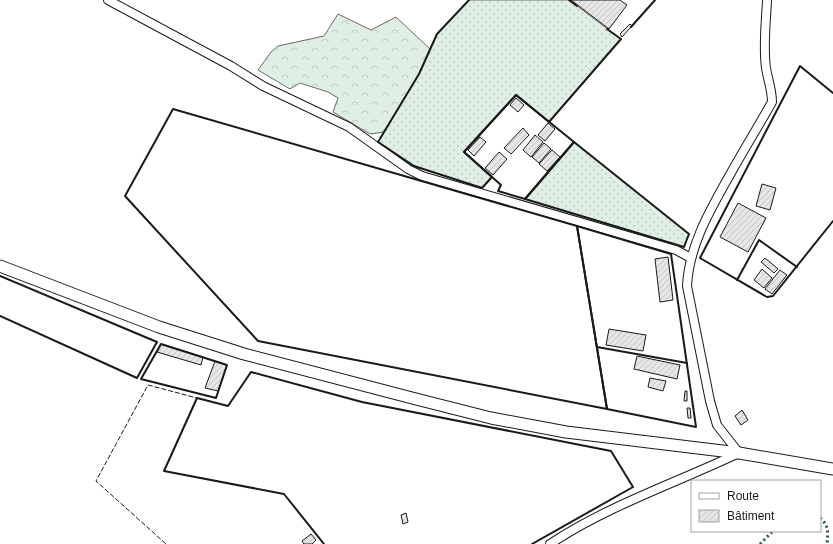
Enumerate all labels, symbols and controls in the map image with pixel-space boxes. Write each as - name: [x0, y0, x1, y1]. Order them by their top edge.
- legend: [691, 480, 821, 532]
- text: Route: [727, 489, 759, 503]
- text: Bâtiment: [727, 509, 775, 523]

